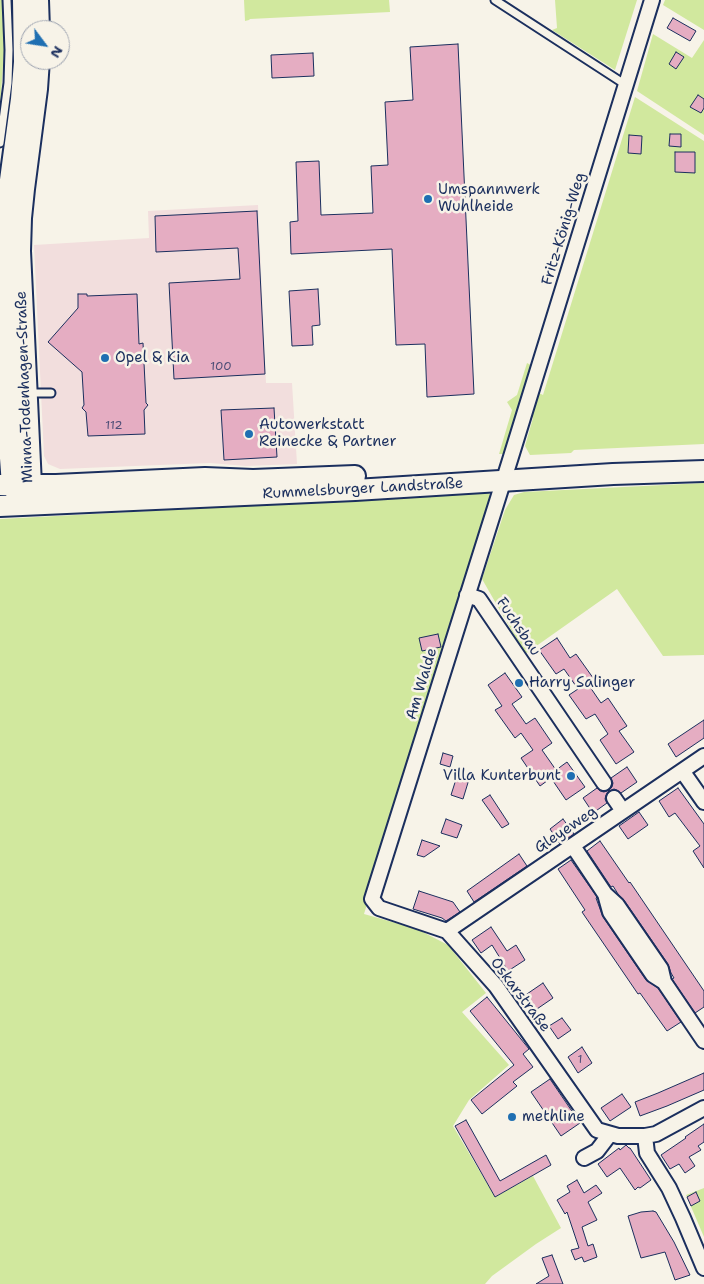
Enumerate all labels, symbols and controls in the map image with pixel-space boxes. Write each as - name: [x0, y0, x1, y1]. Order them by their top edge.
- north arrow: [20, 20, 70, 70]
- text: N: [46, 43, 68, 62]
- street label: Fritz-König-Weg: [538, 170, 590, 288]
- place label: Umspannwerk Wuhlheide: [438, 181, 540, 216]
- marker: Umspannwerk Wuhlheide: [422, 193, 434, 205]
- street label: Minna-Todenhagen-Straße: [13, 290, 37, 484]
- place label: Opel & Kia: [115, 349, 190, 367]
- marker: Opel & Kia: [99, 352, 111, 364]
- house number: 100: [210, 360, 232, 374]
- place label: Autowerkstatt Reinecke & Partner: [259, 416, 397, 451]
- house number: 112: [105, 419, 123, 433]
- marker: Autowerkstatt Reinecke & Partner: [243, 428, 255, 440]
- street label: Rummelsburger Landstraße: [262, 475, 464, 503]
- street label: Fuchsbau: [492, 594, 544, 660]
- street label: Am Walde: [403, 646, 441, 722]
- place label: Harry Salinger: [529, 674, 635, 692]
- marker: Harry Salinger: [513, 677, 525, 689]
- place label: Villa Kunterbunt: [443, 767, 561, 785]
- marker: Villa Kunterbunt: [565, 770, 577, 782]
- street label: Gleyeweg: [531, 803, 601, 857]
- street label: Oskarstraße: [486, 954, 554, 1036]
- house number: 1: [577, 1053, 583, 1067]
- place label: methline: [522, 1108, 585, 1126]
- marker: methline: [506, 1111, 518, 1123]

